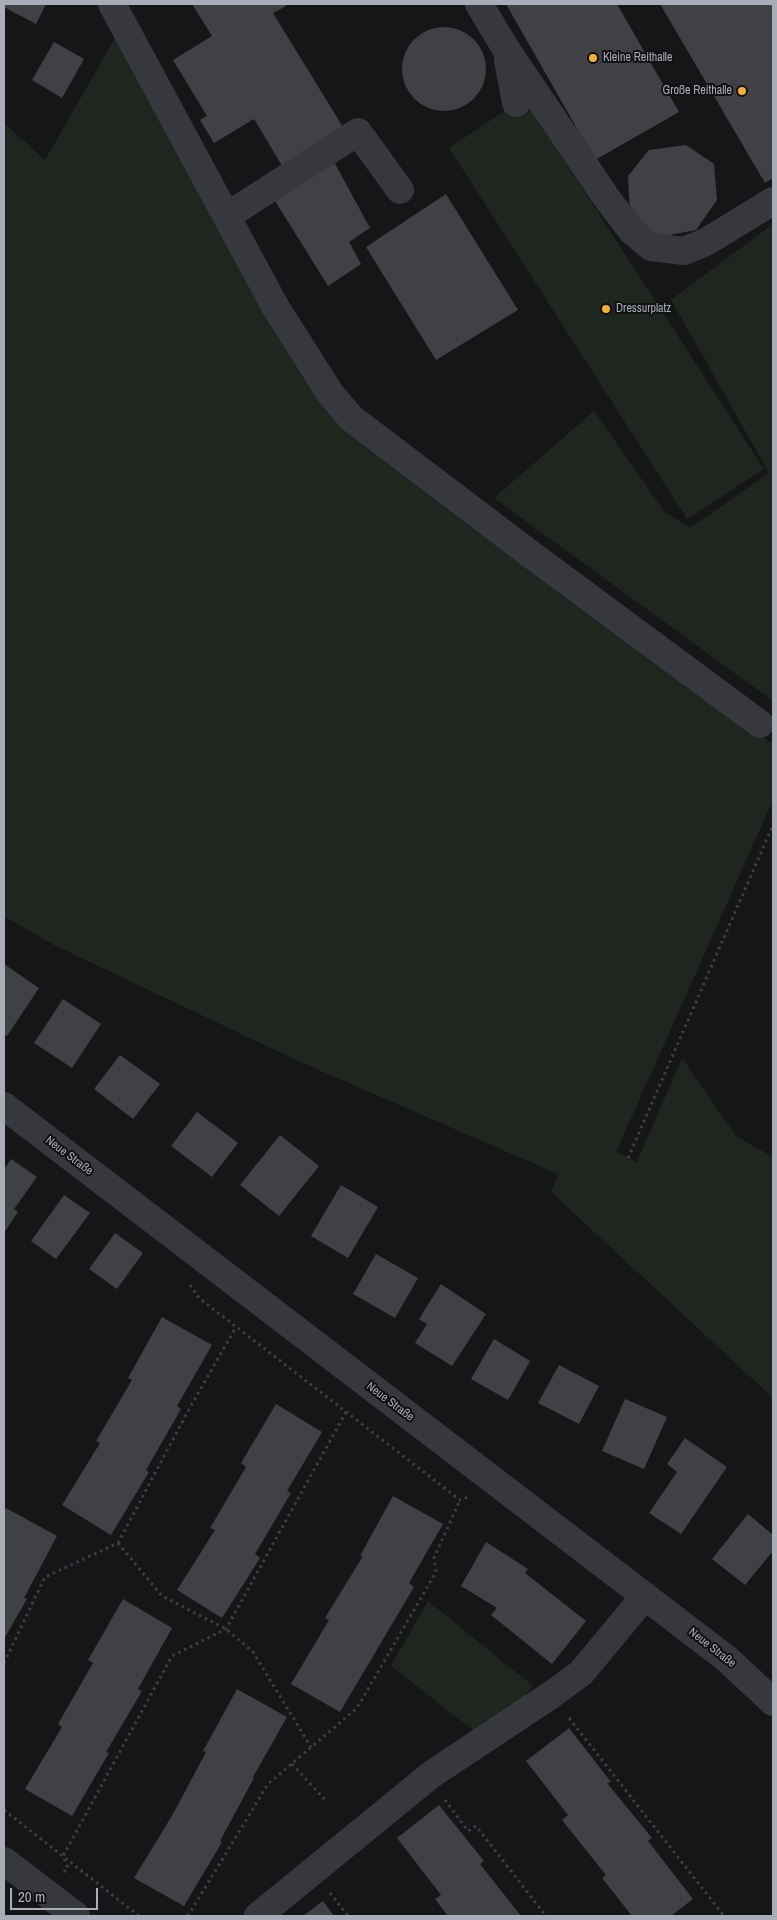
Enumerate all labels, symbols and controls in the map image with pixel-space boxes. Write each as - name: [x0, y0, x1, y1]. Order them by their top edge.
- place label: Kleine Reithalle: [603, 51, 672, 65]
- marker: Kleine Reithalle: [587, 52, 599, 64]
- place label: Große Reithalle: [663, 84, 732, 98]
- marker: Große Reithalle: [736, 85, 748, 97]
- place label: Dressurplatz: [616, 302, 671, 316]
- marker: Dressurplatz: [600, 303, 612, 315]
- street label: Neue Straße: [42, 1133, 96, 1179]
- street label: Neue Straße: [363, 1379, 417, 1425]
- street label: Neue Straße: [686, 1625, 738, 1671]
- scale bar: [12, 1878, 100, 1910]
- text: 20 m: [18, 1886, 45, 1907]

